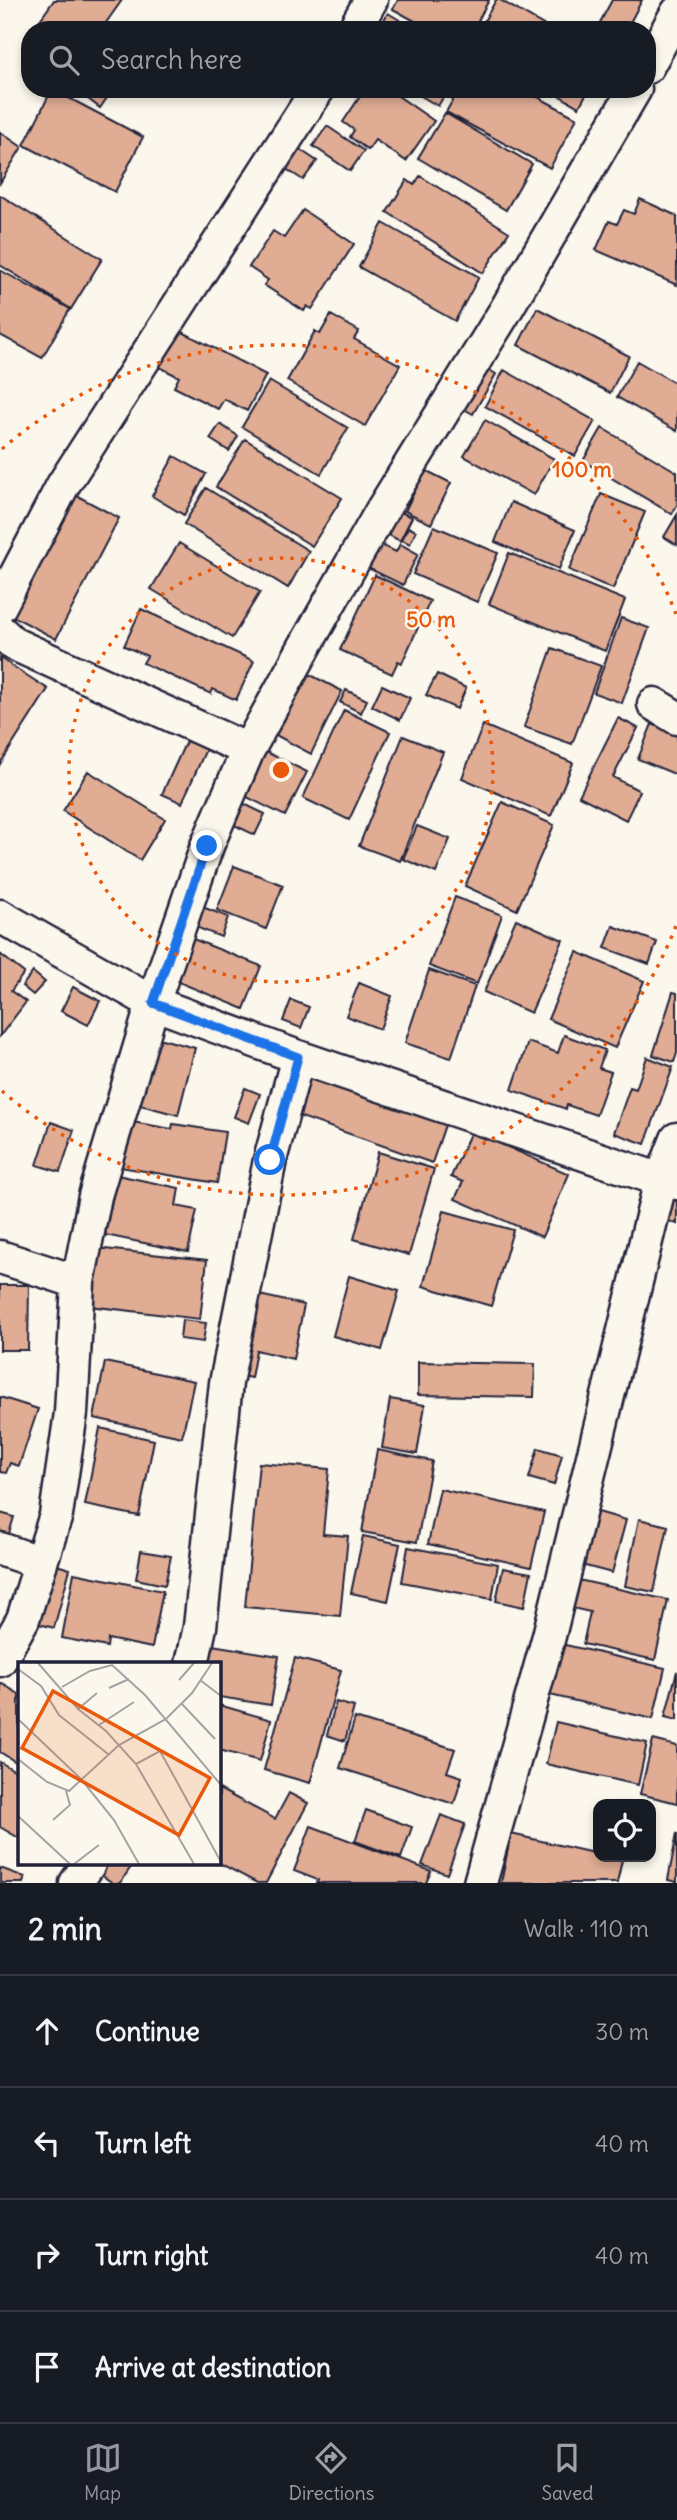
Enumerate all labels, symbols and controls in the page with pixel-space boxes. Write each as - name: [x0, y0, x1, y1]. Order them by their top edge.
- search box: [21, 21, 656, 98]
- icon: search: [45, 41, 83, 79]
- text: Search here: [101, 43, 242, 76]
- text: 100 m: [552, 456, 612, 483]
- text: 50 m: [406, 606, 456, 633]
- centre of rings: [269, 758, 293, 782]
- route end: [191, 830, 222, 861]
- route start: [254, 1144, 285, 1175]
- inset map: [18, 1662, 220, 1866]
- map controls: [593, 1799, 656, 1862]
- button: locate: [593, 1799, 656, 1862]
- text: 2 min: [28, 1910, 102, 1948]
- text: Walk · 110 m: [524, 1914, 649, 1943]
- icon: ahead: [28, 2012, 66, 2050]
- text: Continue: [95, 2015, 200, 2048]
- text: 30 m: [595, 2017, 649, 2046]
- icon: left: [28, 2124, 66, 2162]
- text: Turn left: [95, 2127, 191, 2160]
- text: 40 m: [595, 2129, 649, 2158]
- icon: right: [28, 2236, 66, 2274]
- text: Turn right: [95, 2239, 208, 2272]
- text: 40 m: [595, 2241, 649, 2270]
- icon: arrive: [28, 2348, 66, 2386]
- text: Arrive at destination: [95, 2351, 331, 2384]
- tab: Map: [84, 2439, 122, 2505]
- tab: Directions: [289, 2439, 374, 2505]
- tab: Saved: [541, 2439, 593, 2505]

